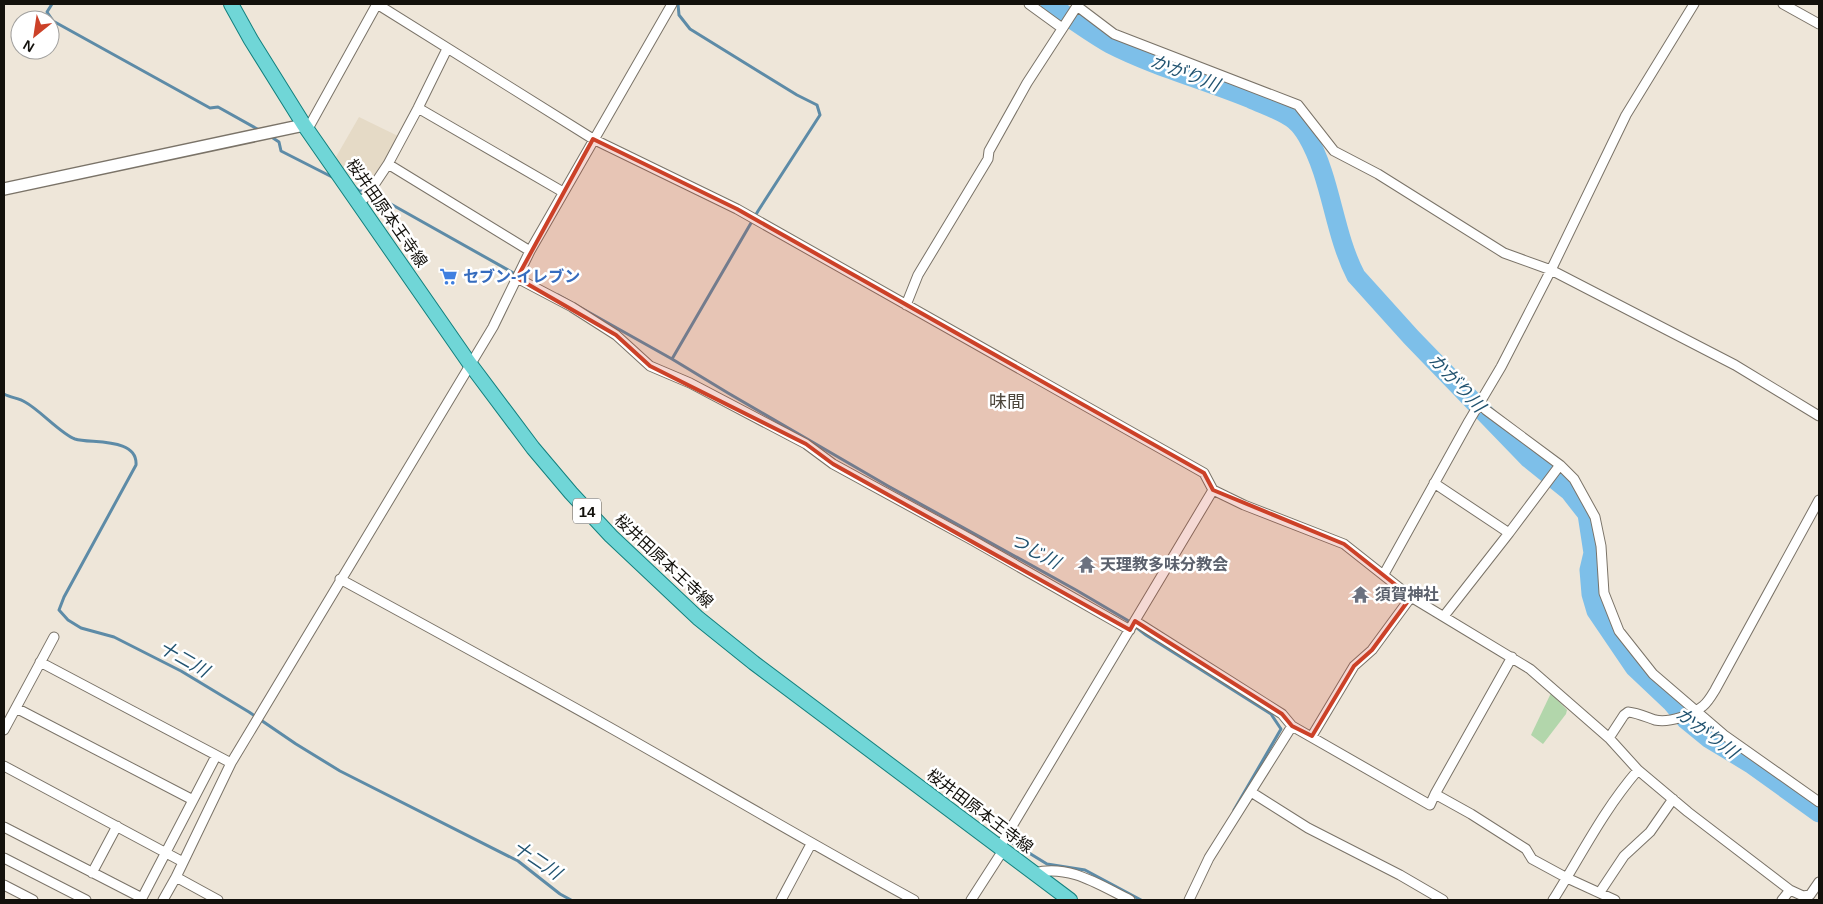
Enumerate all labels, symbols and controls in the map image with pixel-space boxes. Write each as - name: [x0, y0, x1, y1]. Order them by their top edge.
- north arrow: [10, 10, 60, 60]
- text: N: [20, 37, 37, 56]
- water label: かがり川: [1148, 51, 1224, 96]
- street label: 桜井田原本王寺線: [343, 156, 431, 270]
- supermarket icon: セブン-イレブン: [439, 266, 459, 286]
- place label: セブン-イレブン: [463, 268, 580, 285]
- water label: かがり川: [1425, 350, 1490, 418]
- district label: 味間: [989, 392, 1025, 412]
- road number: 14: [573, 498, 601, 524]
- street label: 桜井田原本王寺線: [611, 511, 717, 611]
- water label: つじ川: [1007, 529, 1065, 574]
- temple icon: 天理教多味分教会: [1076, 554, 1096, 574]
- place label: 天理教多味分教会: [1100, 556, 1228, 573]
- temple icon: 須賀神社: [1351, 584, 1371, 604]
- place label: 須賀神社: [1375, 585, 1439, 603]
- water label: 十二川: [156, 637, 214, 682]
- water label: かがり川: [1672, 703, 1743, 764]
- street label: 桜井田原本王寺線: [924, 766, 1036, 856]
- water label: 十二川: [509, 837, 567, 885]

